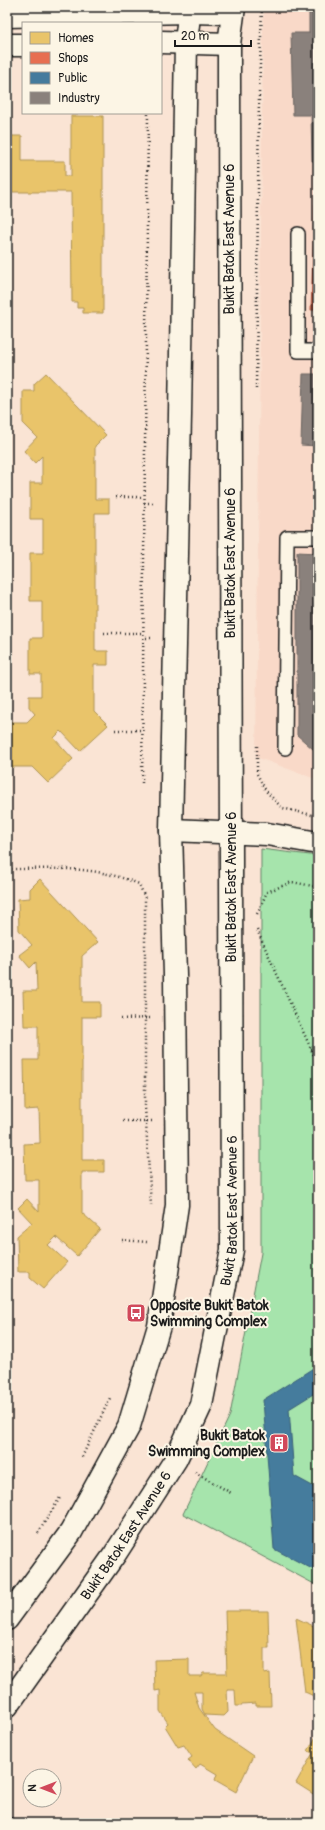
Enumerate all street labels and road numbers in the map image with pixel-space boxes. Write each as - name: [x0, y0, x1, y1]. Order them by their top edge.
- street label: Bukit Batok East Avenue 6: [221, 164, 238, 314]
- street label: Bukit Batok East Avenue 6: [222, 488, 239, 638]
- street label: Bukit Batok East Avenue 6: [223, 812, 240, 962]
- street label: Bukit Batok East Avenue 6: [217, 1135, 242, 1288]
- street label: Bukit Batok East Avenue 6: [77, 1468, 175, 1603]

